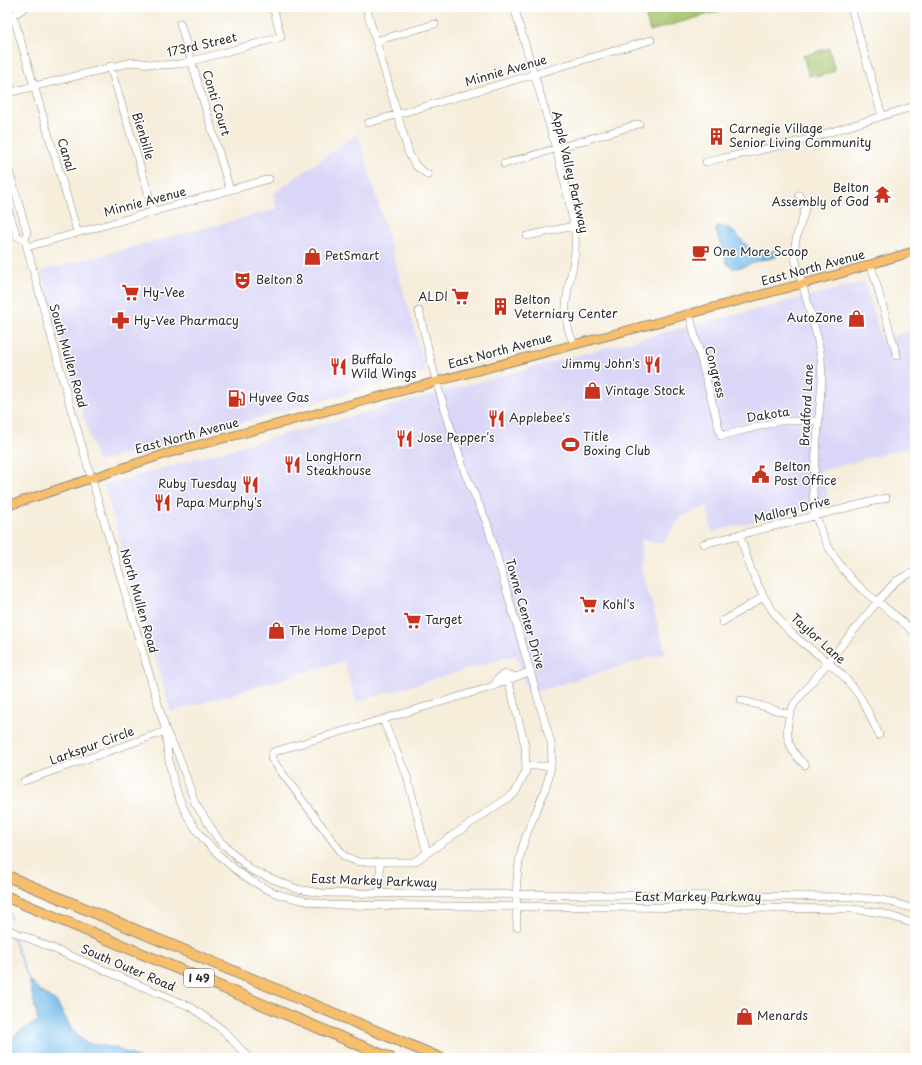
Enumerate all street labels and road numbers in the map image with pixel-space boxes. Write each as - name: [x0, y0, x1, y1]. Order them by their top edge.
- street label: 173rd Street: [165, 27, 238, 61]
- street label: Minnie Avenue: [463, 50, 549, 90]
- street label: Conti Court: [198, 68, 236, 138]
- street label: Apple Valley Parkway: [548, 109, 594, 235]
- street label: Bienbille: [128, 110, 160, 162]
- street label: Canal: [53, 136, 81, 174]
- street label: Minnie Avenue: [102, 181, 188, 221]
- street label: East North Avenue: [759, 244, 867, 290]
- street label: South Mullen Road: [46, 302, 92, 410]
- street label: East North Avenue: [446, 327, 554, 373]
- street label: Congress: [701, 344, 731, 400]
- street label: Bradford Lane: [795, 363, 817, 447]
- street label: Dakota: [745, 402, 791, 426]
- street label: East North Avenue: [133, 412, 241, 458]
- street label: Mallory Drive: [752, 491, 832, 527]
- street label: North Mullen Road: [116, 546, 163, 655]
- street label: Towne Center Drive: [502, 556, 550, 671]
- street label: Taylor Lane: [787, 609, 850, 668]
- street label: Larkspur Circle: [47, 721, 137, 769]
- street label: East Markey Parkway: [311, 869, 437, 891]
- street label: East Markey Parkway: [635, 887, 761, 905]
- street label: South Outer Road: [78, 939, 178, 995]
- road number: I 49: [184, 969, 214, 987]

